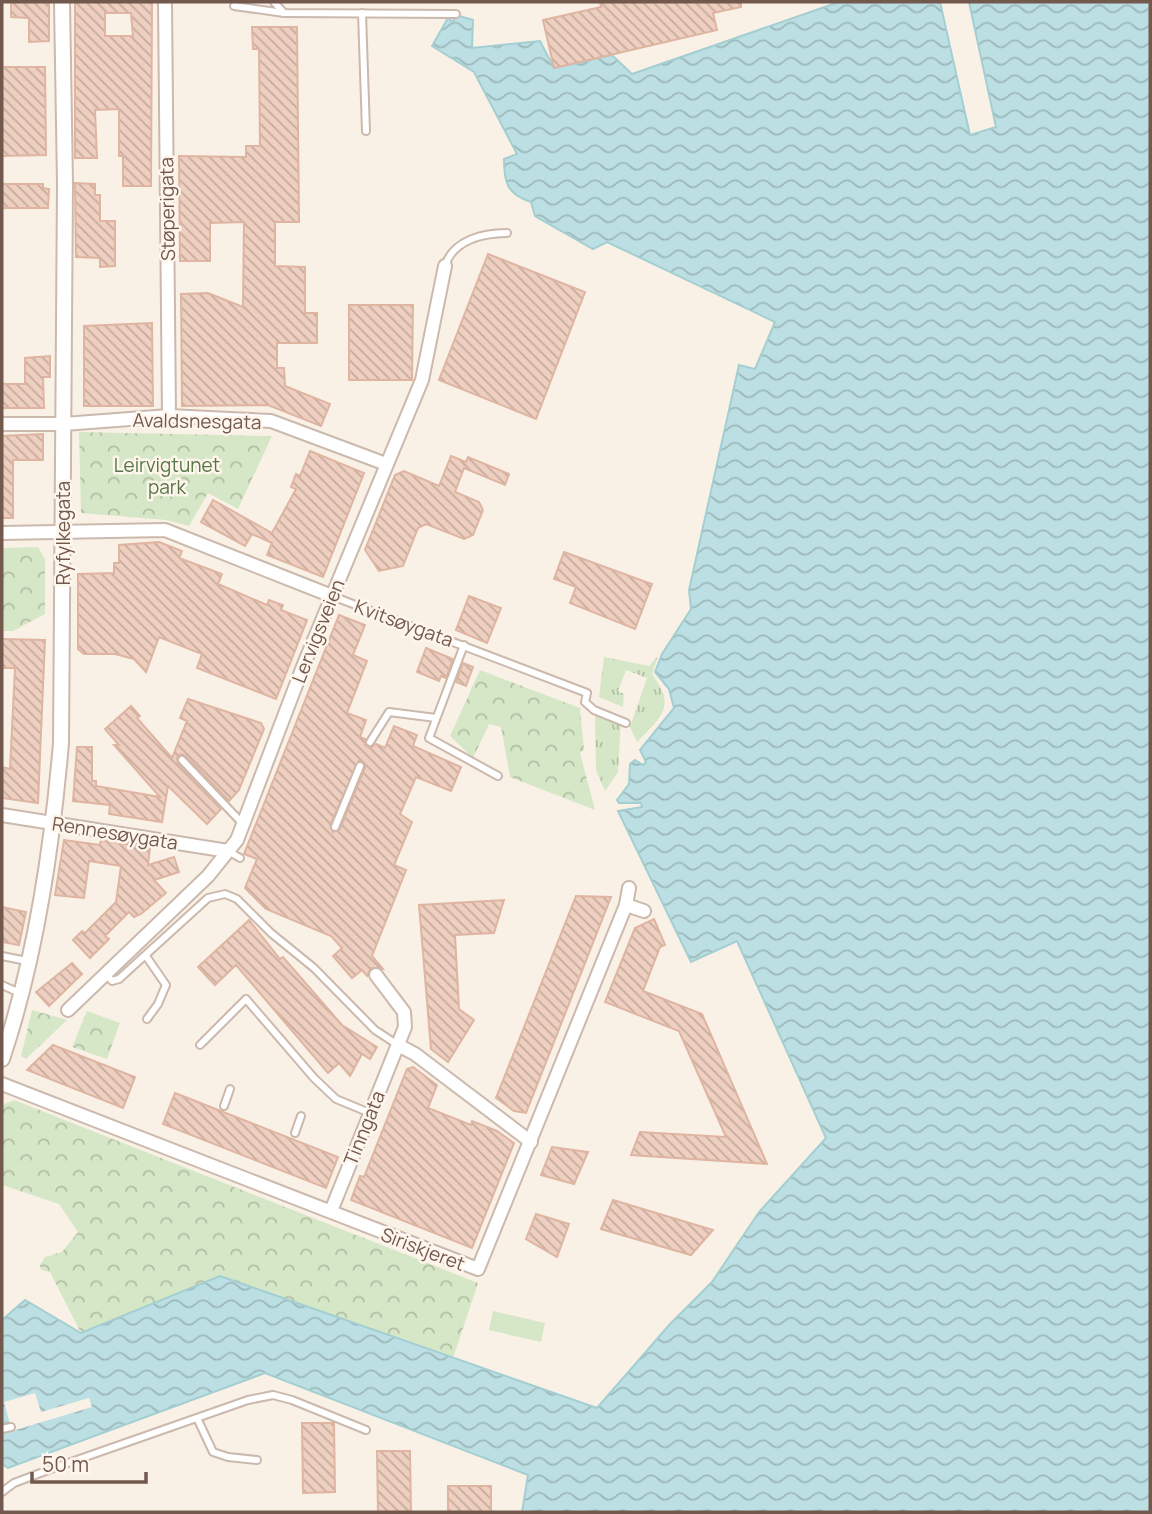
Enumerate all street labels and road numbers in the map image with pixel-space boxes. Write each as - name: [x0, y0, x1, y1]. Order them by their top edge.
- street label: Støperigata: [153, 157, 181, 261]
- street label: Avaldsnesgata: [132, 407, 262, 435]
- street label: Ryfylkegata: [50, 481, 76, 585]
- street label: Lervigsveien: [285, 575, 351, 687]
- street label: Kvitsøygata: [351, 593, 457, 653]
- street label: Rennesøygata: [50, 810, 180, 856]
- street label: Tinngata: [337, 1087, 391, 1169]
- street label: Siriskjeret: [377, 1221, 469, 1277]

